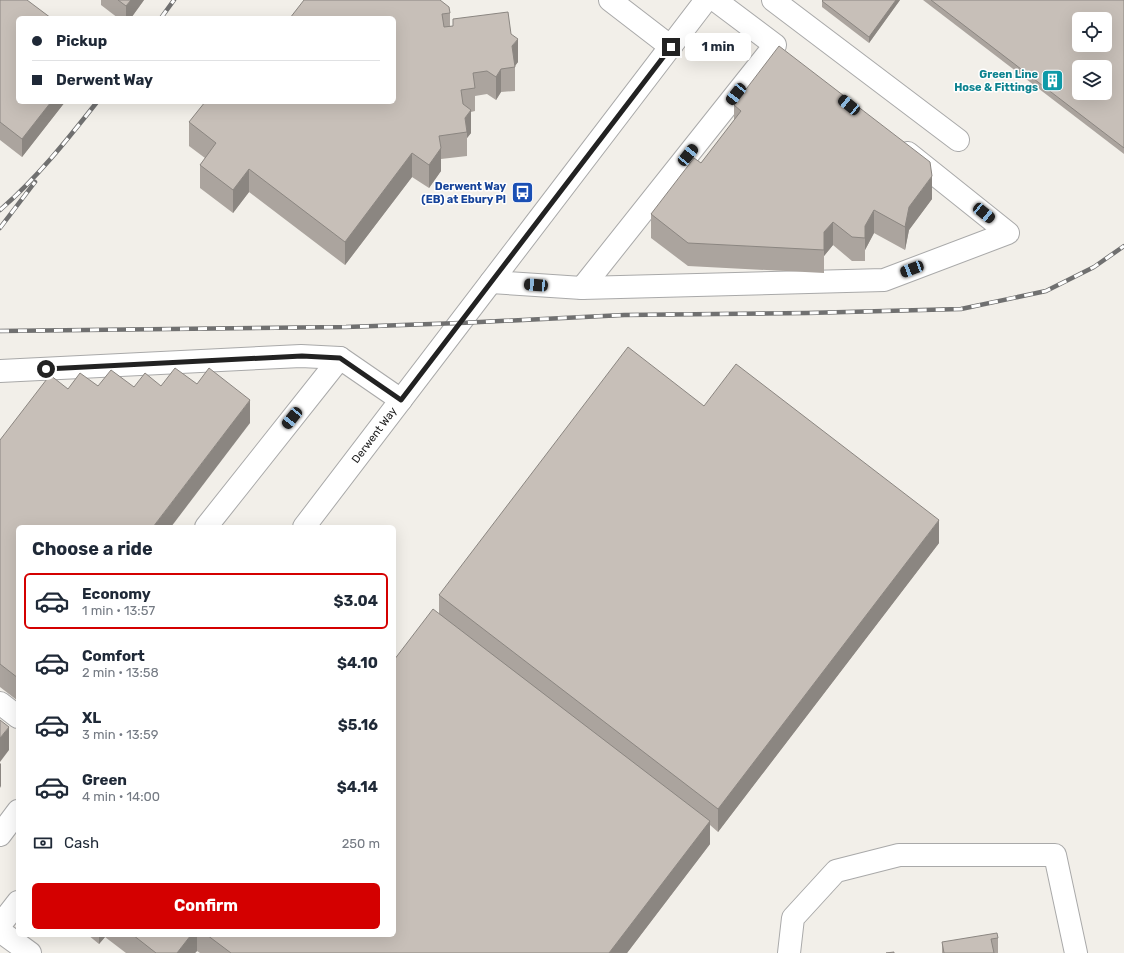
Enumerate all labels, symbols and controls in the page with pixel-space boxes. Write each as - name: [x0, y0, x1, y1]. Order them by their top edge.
- map controls: [1072, 12, 1112, 100]
- button: locate: [1072, 12, 1112, 52]
- text: Pickup: [56, 32, 107, 50]
- callout: 1 min: [685, 33, 751, 61]
- route end: [662, 38, 680, 56]
- text: 1 min: [701, 39, 735, 54]
- button: layers: [1072, 60, 1112, 100]
- building icon: Green Line Hose & Fittings: [1040, 67, 1066, 93]
- place label: Green Line Hose & Fittings: [954, 68, 1038, 94]
- text: Derwent Way: [56, 71, 153, 89]
- car: [724, 81, 748, 107]
- car: [836, 93, 862, 117]
- car: [676, 142, 700, 168]
- bus stop icon: Derwent Way (EB) at Ebury Pl: [509, 179, 535, 205]
- place label: Derwent Way (EB) at Ebury Pl: [421, 180, 506, 206]
- car: [971, 201, 997, 225]
- car: [899, 259, 925, 279]
- car: [524, 278, 548, 292]
- route start: [37, 360, 55, 378]
- car: [280, 405, 304, 431]
- street label: Derwent Way: [349, 405, 400, 466]
- text: Choose a ride: [32, 538, 153, 560]
- icon: car: [34, 583, 70, 619]
- text: Economy: [82, 585, 151, 603]
- text: $3.04: [333, 592, 378, 610]
- text: 1 min · 13:57: [82, 603, 155, 618]
- icon: car: [34, 645, 70, 681]
- text: Comfort: [82, 647, 145, 665]
- text: $4.10: [337, 654, 378, 672]
- text: 2 min · 13:58: [82, 665, 159, 680]
- icon: car: [34, 707, 70, 743]
- text: XL: [82, 709, 101, 727]
- text: $5.16: [338, 716, 378, 734]
- text: 3 min · 13:59: [82, 727, 158, 742]
- icon: car: [34, 769, 70, 805]
- text: Green: [82, 771, 127, 789]
- text: $4.14: [337, 778, 378, 796]
- text: 4 min · 14:00: [82, 789, 160, 804]
- icon: cash: [32, 832, 54, 854]
- text: Cash: [64, 834, 99, 852]
- text: 250 m: [342, 836, 380, 851]
- button: Confirm: [32, 883, 380, 929]

